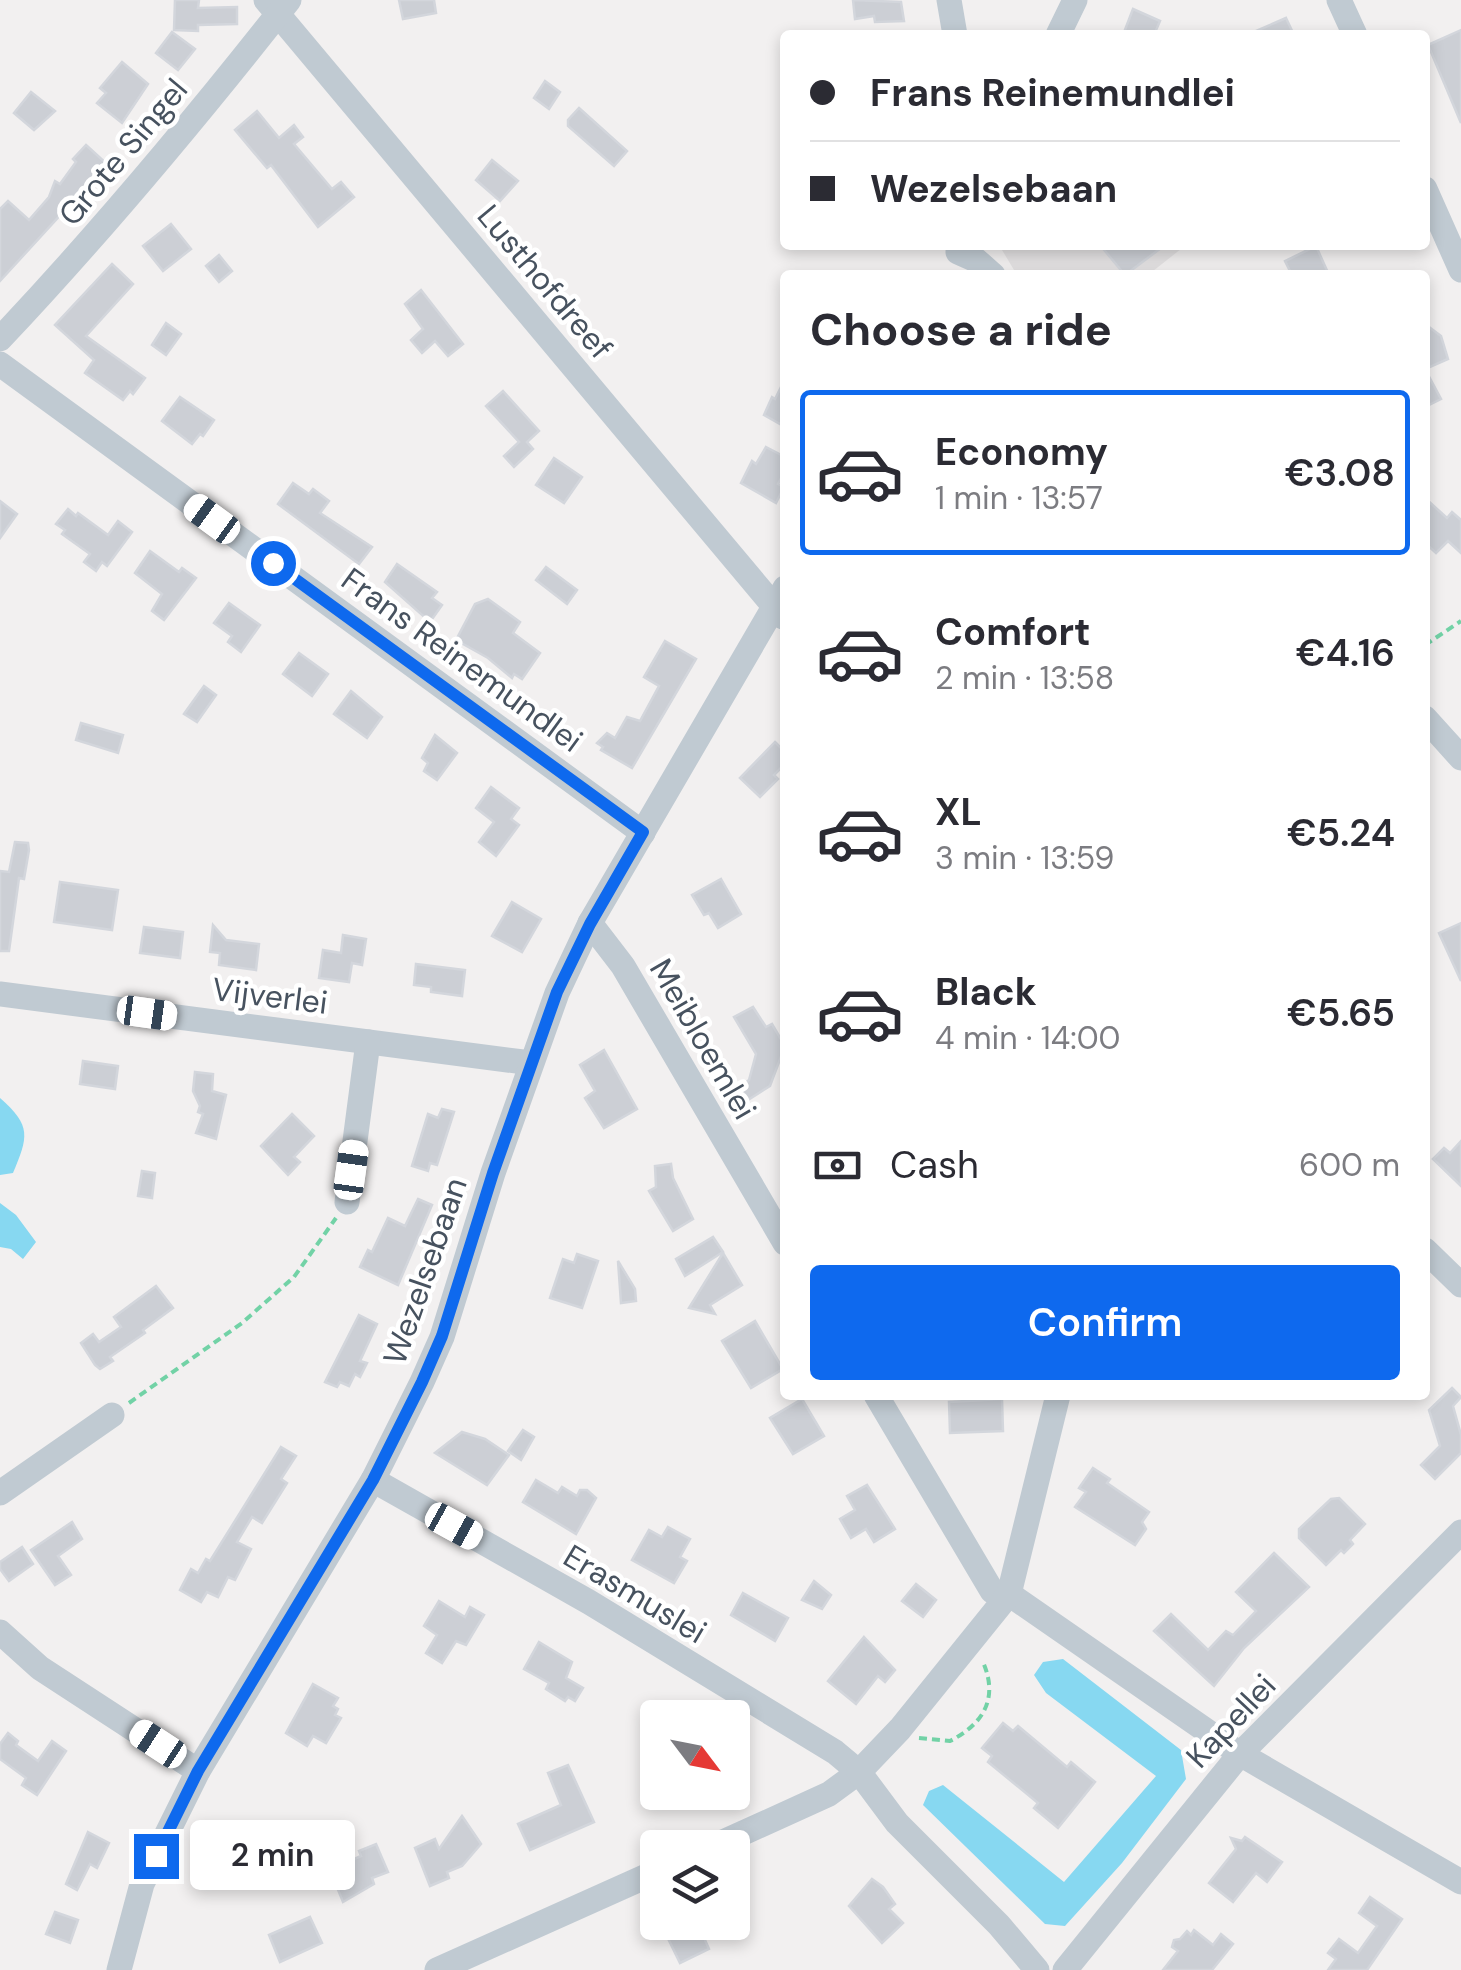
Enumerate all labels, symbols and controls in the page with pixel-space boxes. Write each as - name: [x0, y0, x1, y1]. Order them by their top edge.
- text: Frans Reinemundlei: [870, 68, 1235, 118]
- street label: Grote Singel: [49, 70, 197, 234]
- text: Wezelsebaan: [870, 164, 1117, 214]
- street label: Lusthofdreef: [468, 196, 622, 368]
- text: Choose a ride: [810, 300, 1112, 359]
- text: Economy: [935, 427, 1108, 477]
- icon: car: [815, 428, 905, 518]
- text: €3.08: [1285, 448, 1395, 498]
- text: 1 min · 13:57: [935, 477, 1103, 519]
- car: [179, 489, 245, 549]
- route start: [251, 541, 296, 586]
- street label: Frans Reinemundlei: [333, 558, 591, 762]
- text: Comfort: [935, 607, 1091, 657]
- icon: car: [815, 608, 905, 698]
- text: €4.16: [1296, 628, 1395, 678]
- text: 2 min · 13:58: [935, 657, 1114, 699]
- text: XL: [935, 787, 982, 837]
- icon: car: [815, 788, 905, 878]
- text: €5.24: [1287, 808, 1395, 858]
- text: 3 min · 13:59: [935, 837, 1114, 879]
- street label: Meibloemlei: [640, 951, 766, 1127]
- text: Black: [935, 967, 1037, 1017]
- street label: Vijverlei: [210, 968, 330, 1024]
- icon: car: [815, 968, 905, 1058]
- text: €5.65: [1287, 988, 1395, 1038]
- car: [115, 994, 179, 1032]
- text: 4 min · 14:00: [935, 1017, 1121, 1059]
- car: [332, 1138, 370, 1202]
- icon: cash: [810, 1138, 865, 1193]
- text: Cash: [890, 1140, 979, 1190]
- text: 600 m: [1299, 1144, 1400, 1186]
- street label: Wezelsebaan: [373, 1172, 477, 1370]
- button: Confirm: [810, 1265, 1400, 1380]
- car: [420, 1498, 488, 1554]
- street label: Erasmuslei: [556, 1535, 714, 1653]
- street label: Kapellei: [1177, 1665, 1285, 1777]
- north arrow: [640, 1700, 750, 1810]
- map controls: [640, 1700, 750, 1940]
- car: [125, 1715, 191, 1773]
- callout: 2 min: [191, 1821, 356, 1891]
- button: layers: [640, 1830, 750, 1940]
- route end: [134, 1834, 179, 1879]
- text: 2 min: [231, 1834, 314, 1876]

